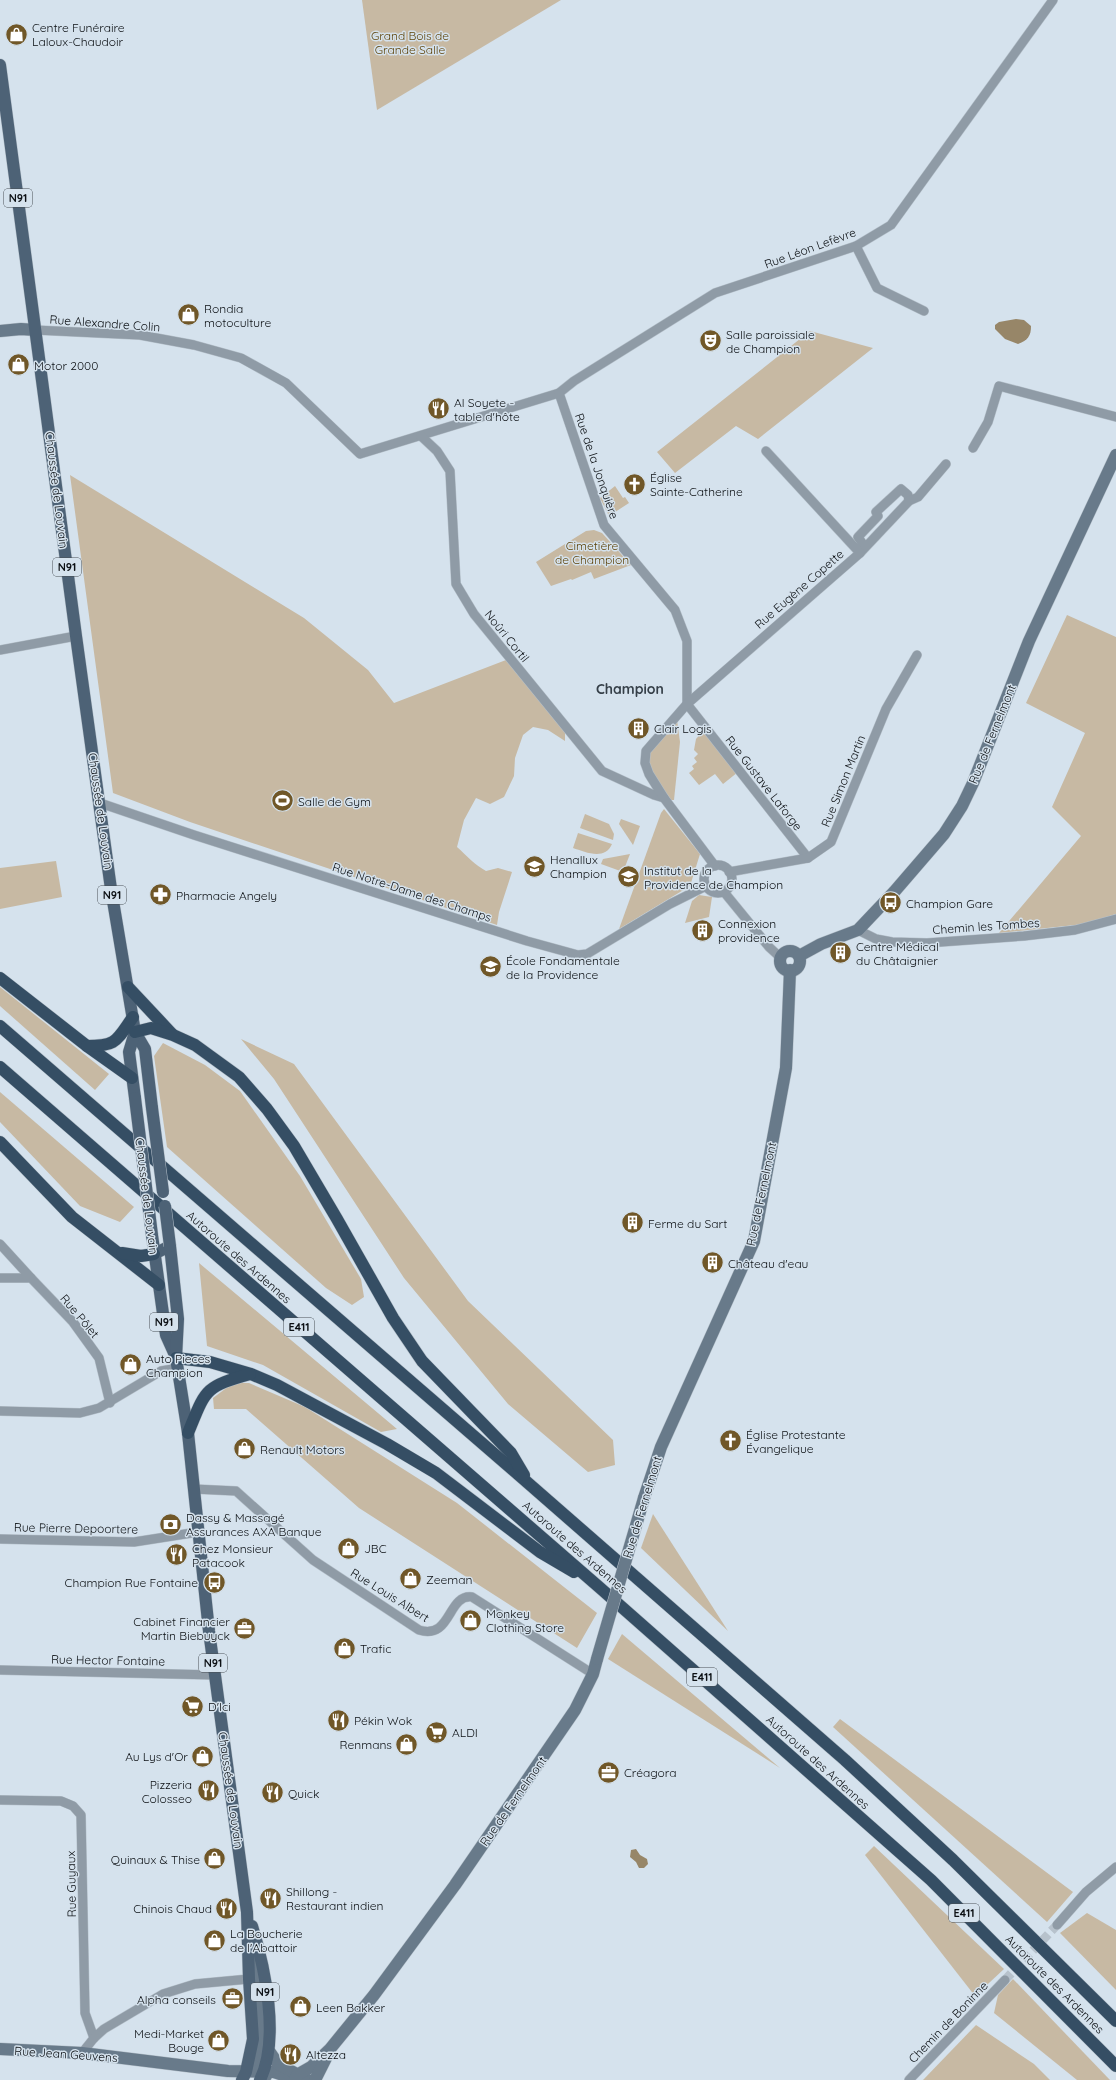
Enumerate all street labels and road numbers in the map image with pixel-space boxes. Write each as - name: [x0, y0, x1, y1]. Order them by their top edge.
- road number: N91: [4, 189, 32, 207]
- street label: Rue Léon Lefèvre: [762, 224, 858, 272]
- street label: Rue Alexandre Colin: [49, 312, 161, 334]
- street label: Rue de la Jonquière: [572, 411, 622, 521]
- street label: Chaussée de Louvain: [42, 431, 72, 549]
- street label: Rue Eugène Copette: [751, 546, 847, 632]
- road number: N91: [53, 558, 81, 576]
- street label: Noûri Cortil: [482, 607, 532, 665]
- street label: Rue de Fernelmont: [965, 682, 1019, 786]
- street label: Rue Gustave Laforge: [722, 733, 806, 834]
- street label: Rue Simon Martin: [818, 733, 868, 829]
- street label: Chaussée de Louvain: [85, 752, 117, 870]
- street label: Rue Notre-Dame des Champs: [331, 859, 494, 925]
- road number: N91: [98, 886, 126, 904]
- street label: Chemin les Tombes: [932, 915, 1040, 937]
- street label: Chaussée de Louvain: [132, 1137, 162, 1255]
- street label: Rue de Fernelmont: [743, 1141, 779, 1247]
- street label: Autoroute des Ardennes: [184, 1208, 295, 1307]
- street label: Rue Pôlet: [57, 1291, 103, 1341]
- road number: N91: [150, 1313, 178, 1331]
- road number: E411: [284, 1318, 314, 1336]
- street label: Rue de Fernelmont: [619, 1454, 665, 1560]
- street label: Autoroute des Ardennes: [520, 1498, 631, 1597]
- street label: Rue Pierre Depoortere: [14, 1519, 138, 1537]
- street label: Rue Louis Albert: [348, 1565, 432, 1625]
- street label: Rue Hector Fontaine: [51, 1652, 165, 1668]
- road number: N91: [199, 1654, 227, 1672]
- road number: E411: [687, 1668, 717, 1686]
- street label: Autoroute des Ardennes: [763, 1712, 873, 1813]
- street label: Chaussée de Louvain: [215, 1731, 247, 1849]
- street label: Rue de Fernelmont: [477, 1753, 549, 1849]
- street label: Rue Guyaux: [63, 1850, 79, 1917]
- road number: E411: [949, 1904, 979, 1922]
- street label: Autoroute des Ardennes: [1002, 1931, 1108, 2037]
- street label: Chemin de Boninne: [905, 1978, 991, 2066]
- road number: N91: [251, 1983, 279, 2001]
- street label: Rue Jean Geuvens: [14, 2043, 119, 2065]

